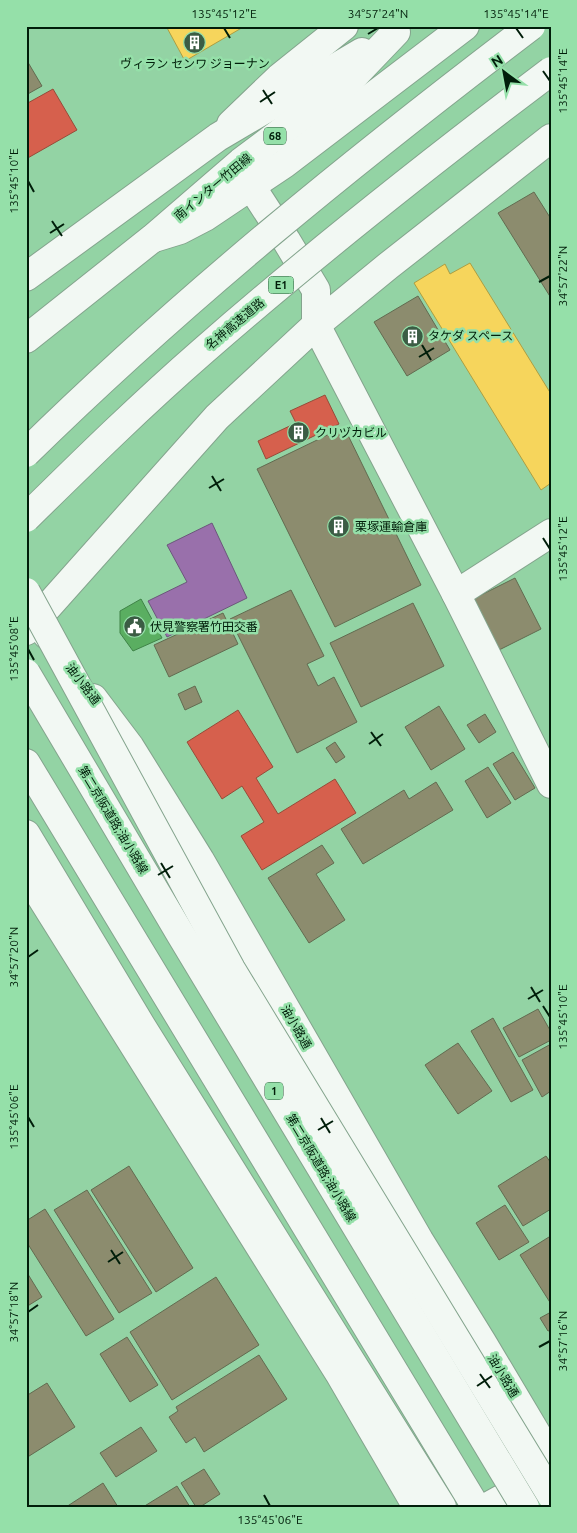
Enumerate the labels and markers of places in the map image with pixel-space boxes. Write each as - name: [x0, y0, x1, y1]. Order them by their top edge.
- building icon: ヴィラン センワ ジョーナン: [183, 31, 207, 55]
- place label: ヴィラン センワ ジョーナン: [120, 57, 270, 70]
- building icon: タケダ スペース: [400, 324, 424, 348]
- place label: タケダ スペース: [428, 329, 513, 342]
- building icon: クリヅカビル: [287, 421, 311, 445]
- place label: クリヅカビル: [315, 426, 387, 439]
- building icon: 栗塚運輸倉庫: [327, 515, 351, 539]
- place label: 栗塚運輸倉庫: [355, 520, 427, 533]
- public building icon: 伏見警察署竹田交番: [122, 615, 146, 639]
- place label: 伏見警察署竹田交番: [150, 620, 258, 633]

